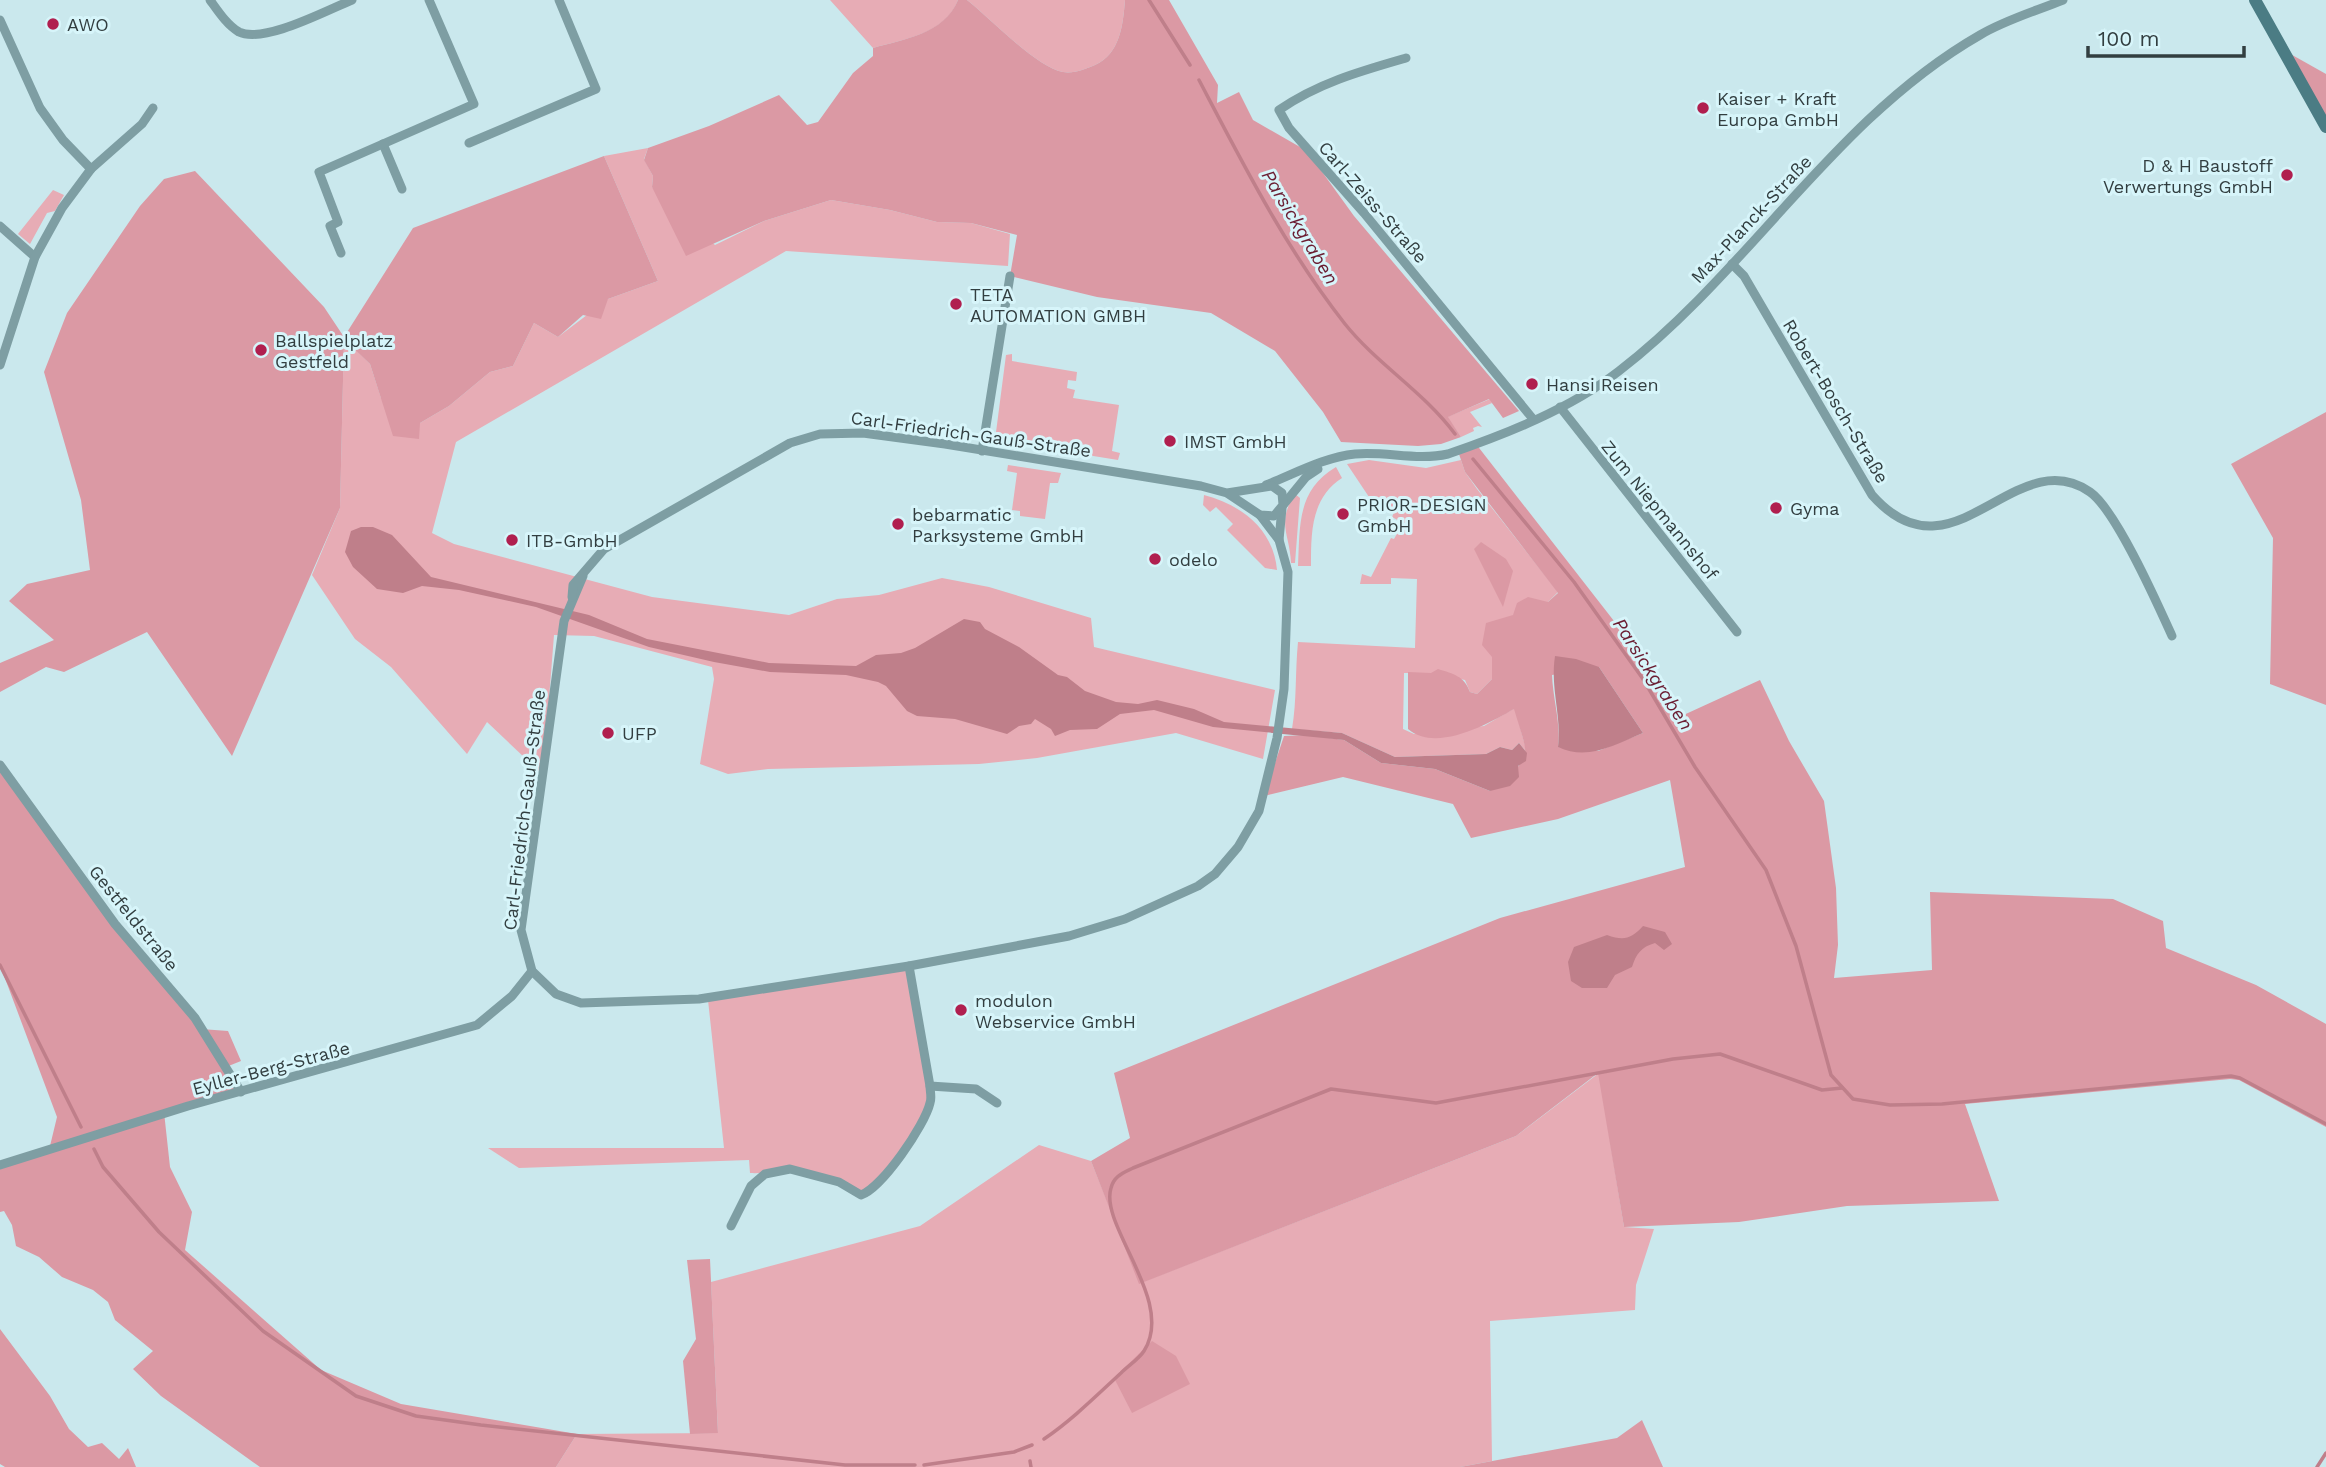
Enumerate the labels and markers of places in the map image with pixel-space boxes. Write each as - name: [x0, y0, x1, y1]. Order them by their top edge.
- place label: AWO: [67, 14, 109, 35]
- marker: AWO: [45, 16, 61, 32]
- place label: Kaiser + Kraft Europa GmbH: [1717, 88, 1839, 130]
- marker: Kaiser + Kraft Europa GmbH: [1695, 100, 1711, 116]
- place label: D & H Baustoff Verwertungs GmbH: [2103, 155, 2273, 197]
- marker: D & H Baustoff Verwertungs GmbH: [2279, 167, 2295, 183]
- place label: TETA AUTOMATION GMBH: [970, 284, 1146, 326]
- marker: TETA AUTOMATION GMBH: [948, 296, 964, 312]
- place label: Ballspielplatz Gestfeld: [275, 330, 393, 372]
- marker: Ballspielplatz Gestfeld: [253, 342, 269, 358]
- place label: Hansi Reisen: [1546, 374, 1659, 395]
- marker: Hansi Reisen: [1524, 376, 1540, 392]
- place label: IMST GmbH: [1184, 431, 1287, 452]
- marker: IMST GmbH: [1162, 433, 1178, 449]
- place label: PRIOR-DESIGN GmbH: [1357, 494, 1487, 536]
- place label: Gyma: [1790, 498, 1840, 519]
- marker: Gyma: [1768, 500, 1784, 516]
- place label: bebarmatic Parksysteme GmbH: [912, 504, 1084, 546]
- marker: PRIOR-DESIGN GmbH: [1335, 506, 1351, 522]
- marker: bebarmatic Parksysteme GmbH: [890, 516, 906, 532]
- place label: ITB-GmbH: [526, 530, 618, 551]
- marker: ITB-GmbH: [504, 532, 520, 548]
- place label: odelo: [1169, 549, 1218, 570]
- marker: odelo: [1147, 551, 1163, 567]
- place label: UFP: [622, 723, 657, 744]
- marker: UFP: [600, 725, 616, 741]
- place label: modulon Webservice GmbH: [975, 990, 1136, 1032]
- marker: modulon Webservice GmbH: [953, 1002, 969, 1018]

